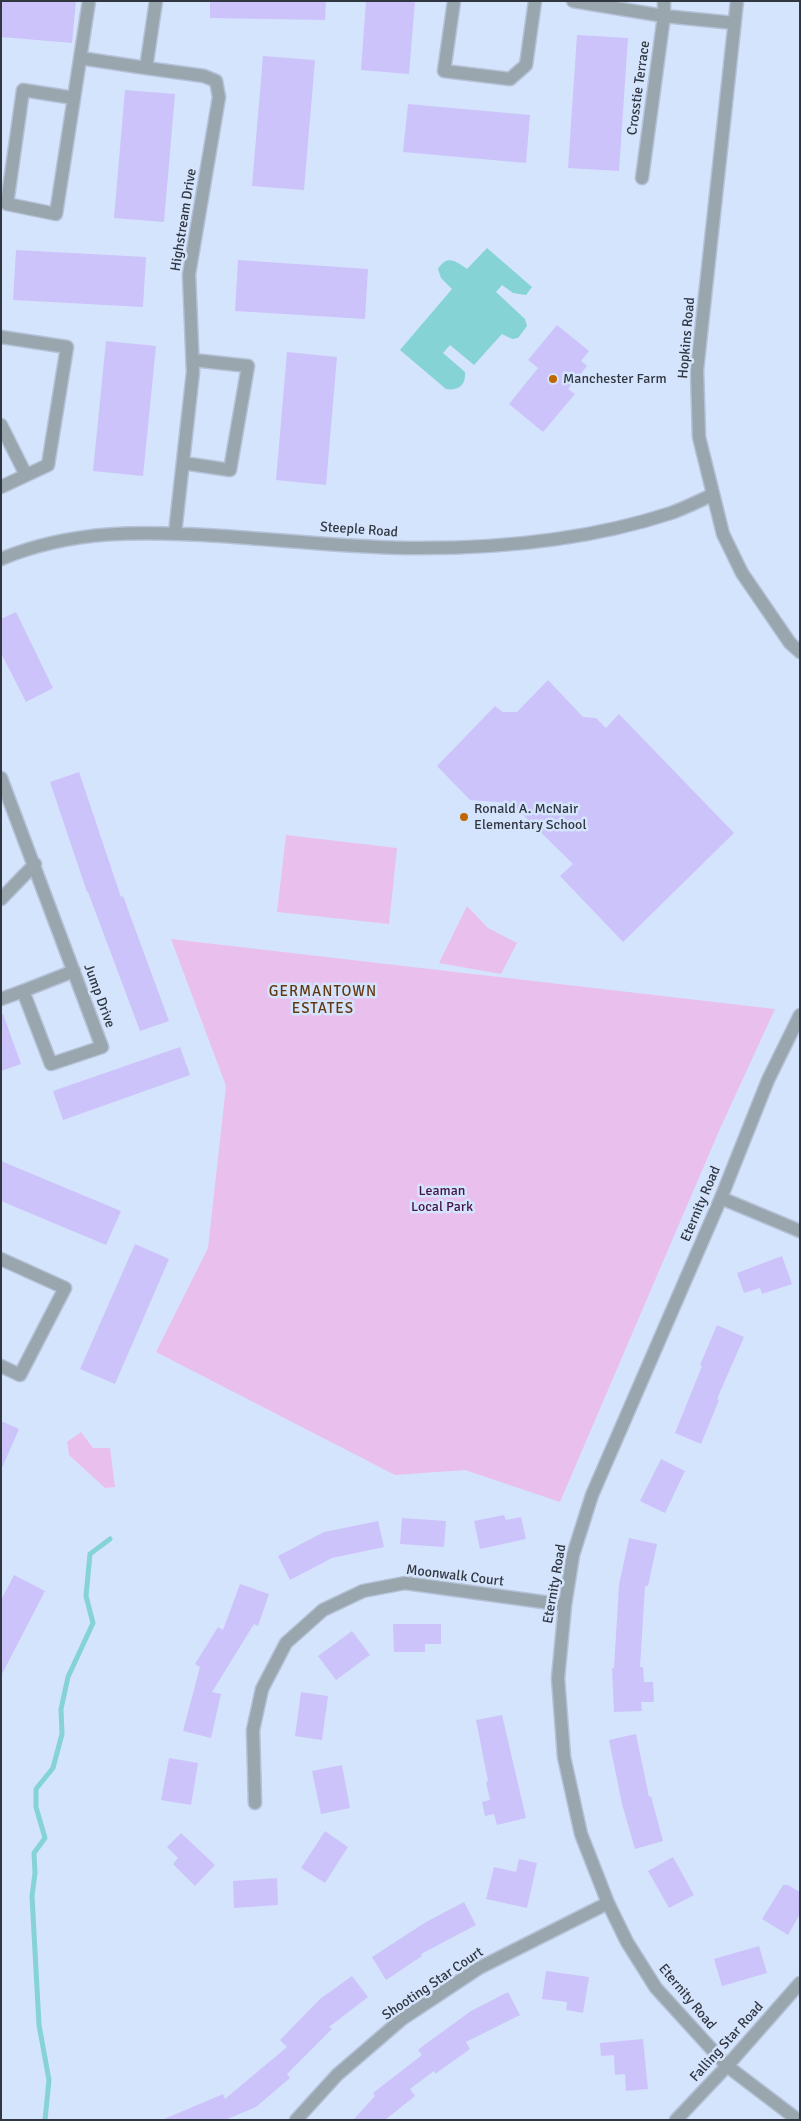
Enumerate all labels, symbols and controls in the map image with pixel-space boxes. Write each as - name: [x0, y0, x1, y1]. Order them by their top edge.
- street label: Crosstie Terrace: [624, 40, 654, 136]
- street label: Highstream Drive: [168, 167, 200, 273]
- street label: Hopkins Road: [675, 297, 699, 379]
- place label: Manchester Farm: [563, 371, 667, 387]
- marker: Manchester Farm: [547, 373, 559, 385]
- street label: Steeple Road: [320, 519, 398, 541]
- place label: Ronald A. McNair Elementary School: [474, 801, 587, 834]
- marker: Ronald A. McNair Elementary School: [458, 811, 470, 823]
- street label: Jump Drive: [80, 962, 118, 1030]
- district label: GERMANTOWN ESTATES: [268, 983, 378, 1018]
- street label: Eternity Road: [678, 1164, 724, 1244]
- park label: Leaman Local Park: [411, 1183, 473, 1216]
- street label: Eternity Road: [540, 1543, 570, 1625]
- street label: Moonwalk Court: [405, 1562, 505, 1590]
- street label: Shooting Star Court: [379, 1944, 487, 2024]
- street label: Eternity Road: [655, 1961, 719, 2033]
- street label: Falling Star Road: [687, 1999, 767, 2085]

